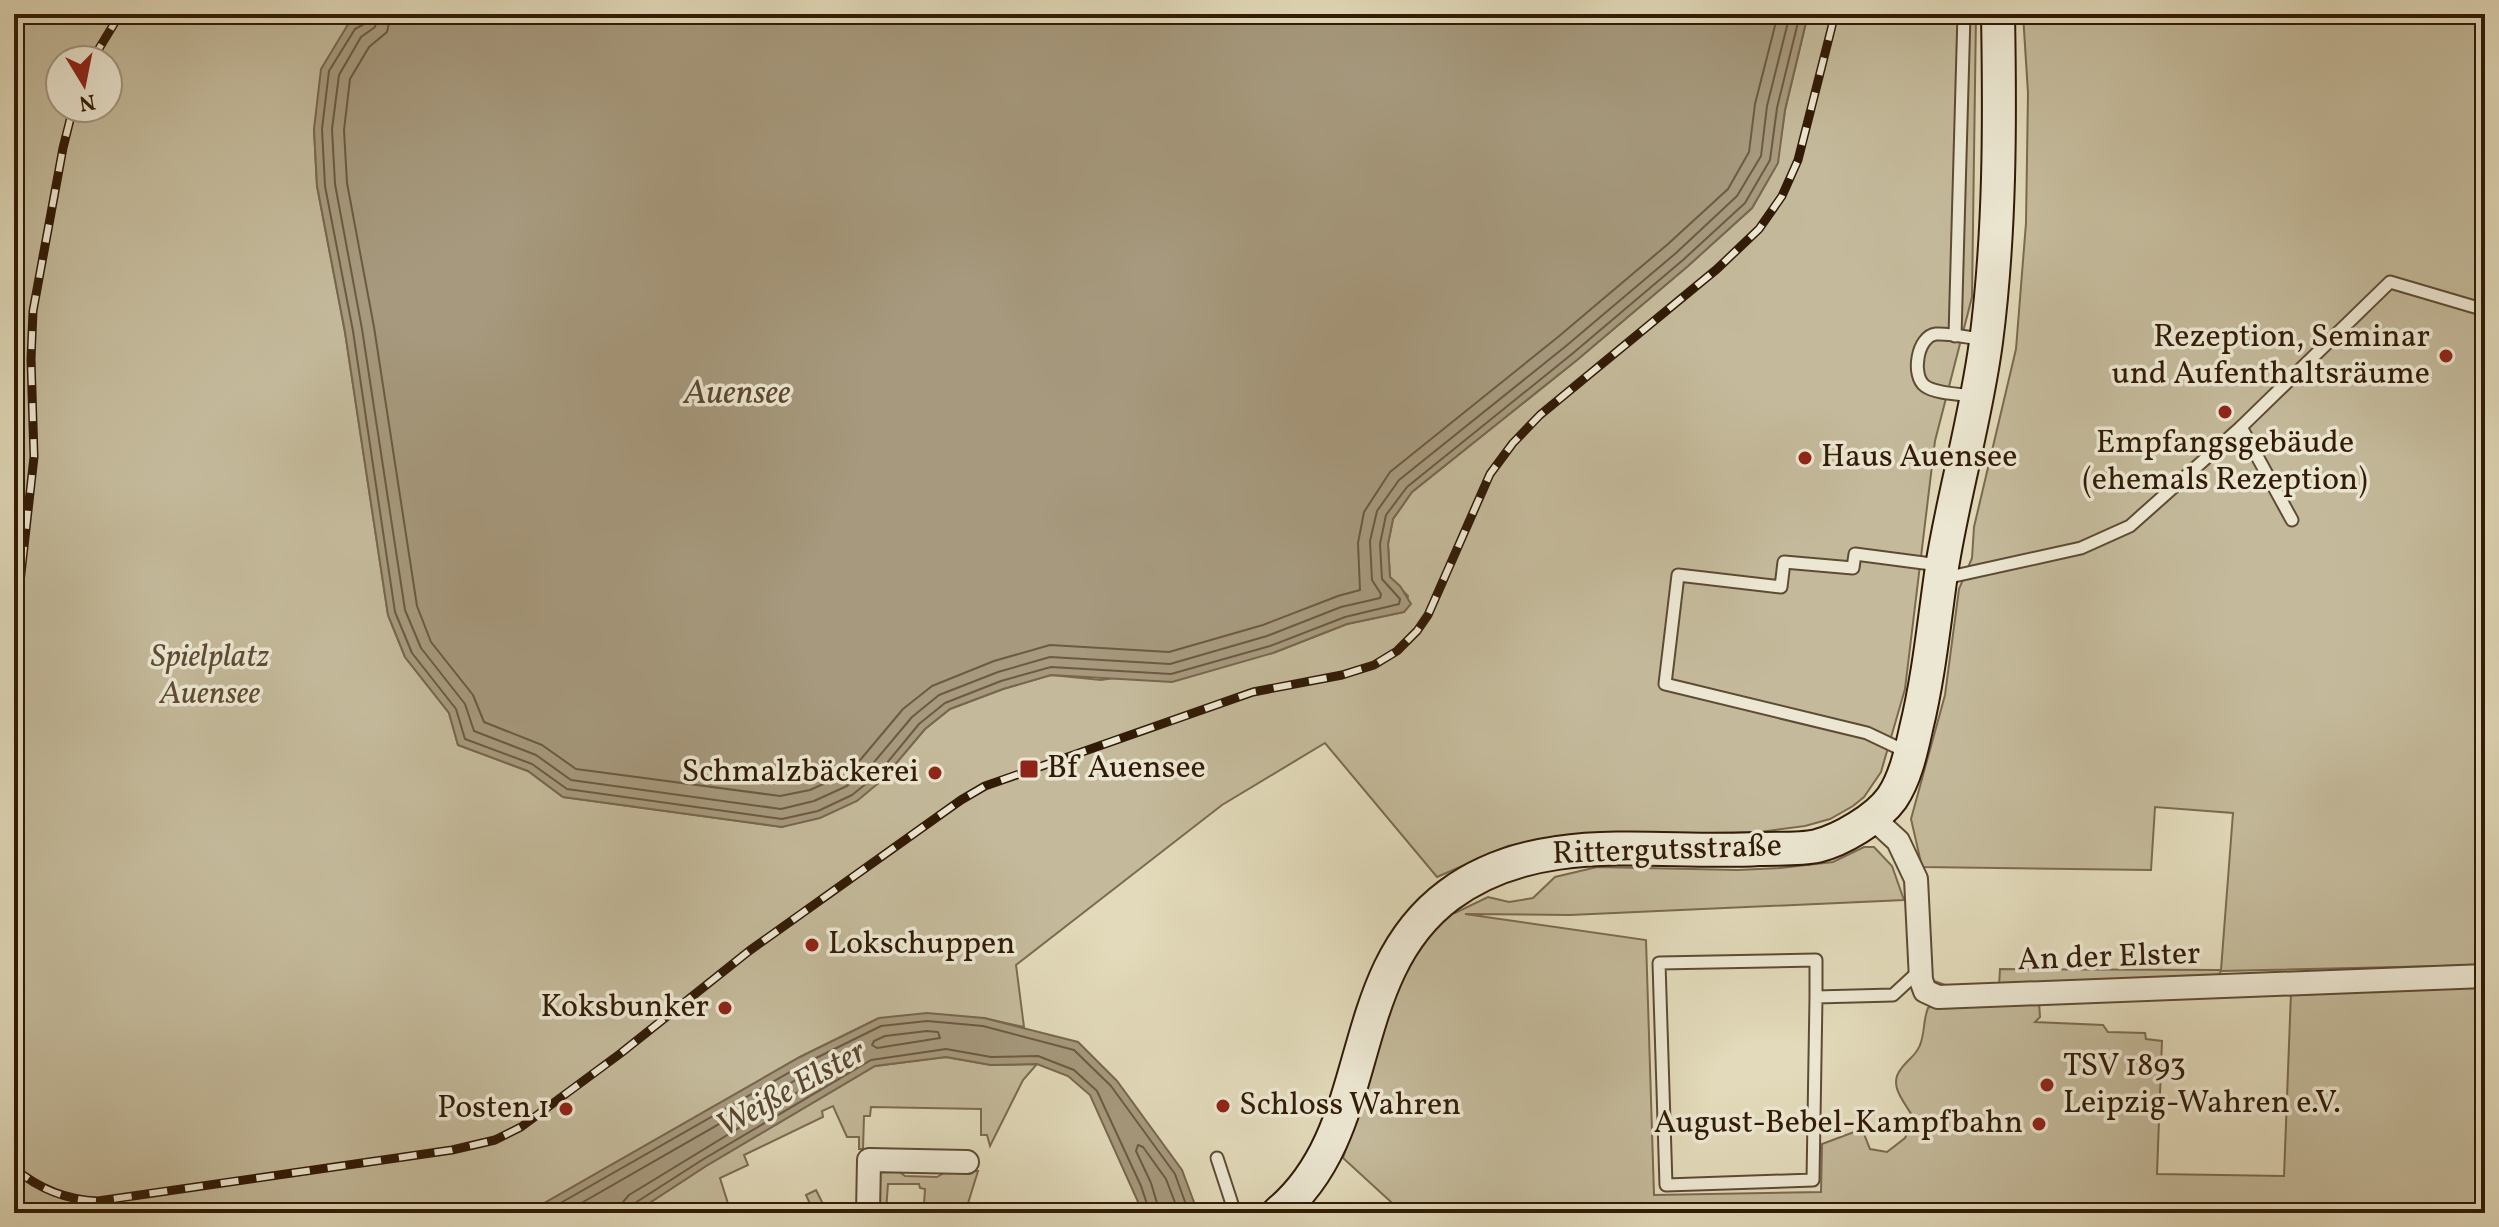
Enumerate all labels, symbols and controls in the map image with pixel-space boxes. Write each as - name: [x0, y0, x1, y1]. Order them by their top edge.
- north arrow: [44, 44, 124, 124]
- text: N: [76, 85, 98, 118]
- place label: Rezeption, Seminar und Aufenthaltsräume: [2112, 316, 2430, 397]
- marker: Rezeption, Seminar und Aufenthaltsräume: [2437, 347, 2455, 365]
- water label: Auensee: [683, 371, 791, 418]
- marker: Empfangsgebäude (ehemals Rezeption): [2216, 403, 2234, 421]
- place label: Empfangsgebäude (ehemals Rezeption): [2083, 422, 2367, 503]
- place label: Haus Auensee: [1821, 436, 2017, 480]
- marker: Haus Auensee: [1796, 449, 1814, 467]
- park label: Spielplatz Auensee: [151, 636, 269, 717]
- place label: Bf Auensee: [1047, 747, 1206, 791]
- place label: Schmalzbäckerei: [682, 751, 919, 795]
- marker: Bf Auensee: [1018, 758, 1040, 780]
- marker: Schmalzbäckerei: [926, 764, 944, 782]
- street label: Rittergutsstraße: [1551, 825, 1783, 877]
- place label: Lokschuppen: [828, 923, 1015, 967]
- street label: An der Elster: [2017, 933, 2201, 983]
- marker: Lokschuppen: [803, 936, 821, 954]
- place label: Koksbunker: [541, 986, 709, 1030]
- marker: Koksbunker: [716, 999, 734, 1017]
- water label: Weiße Elster: [709, 1029, 876, 1150]
- place label: TSV 1893 Leipzig-Wahren e.V.: [2063, 1045, 2341, 1126]
- marker: TSV 1893 Leipzig-Wahren e.V.: [2038, 1076, 2056, 1094]
- place label: Schloss Wahren: [1239, 1084, 1461, 1128]
- place label: Posten 1: [437, 1087, 550, 1131]
- marker: Schloss Wahren: [1214, 1097, 1232, 1115]
- marker: Posten 1: [557, 1100, 575, 1118]
- place label: August-Bebel-Kampfbahn: [1654, 1102, 2023, 1146]
- marker: August-Bebel-Kampfbahn: [2030, 1115, 2048, 1133]

